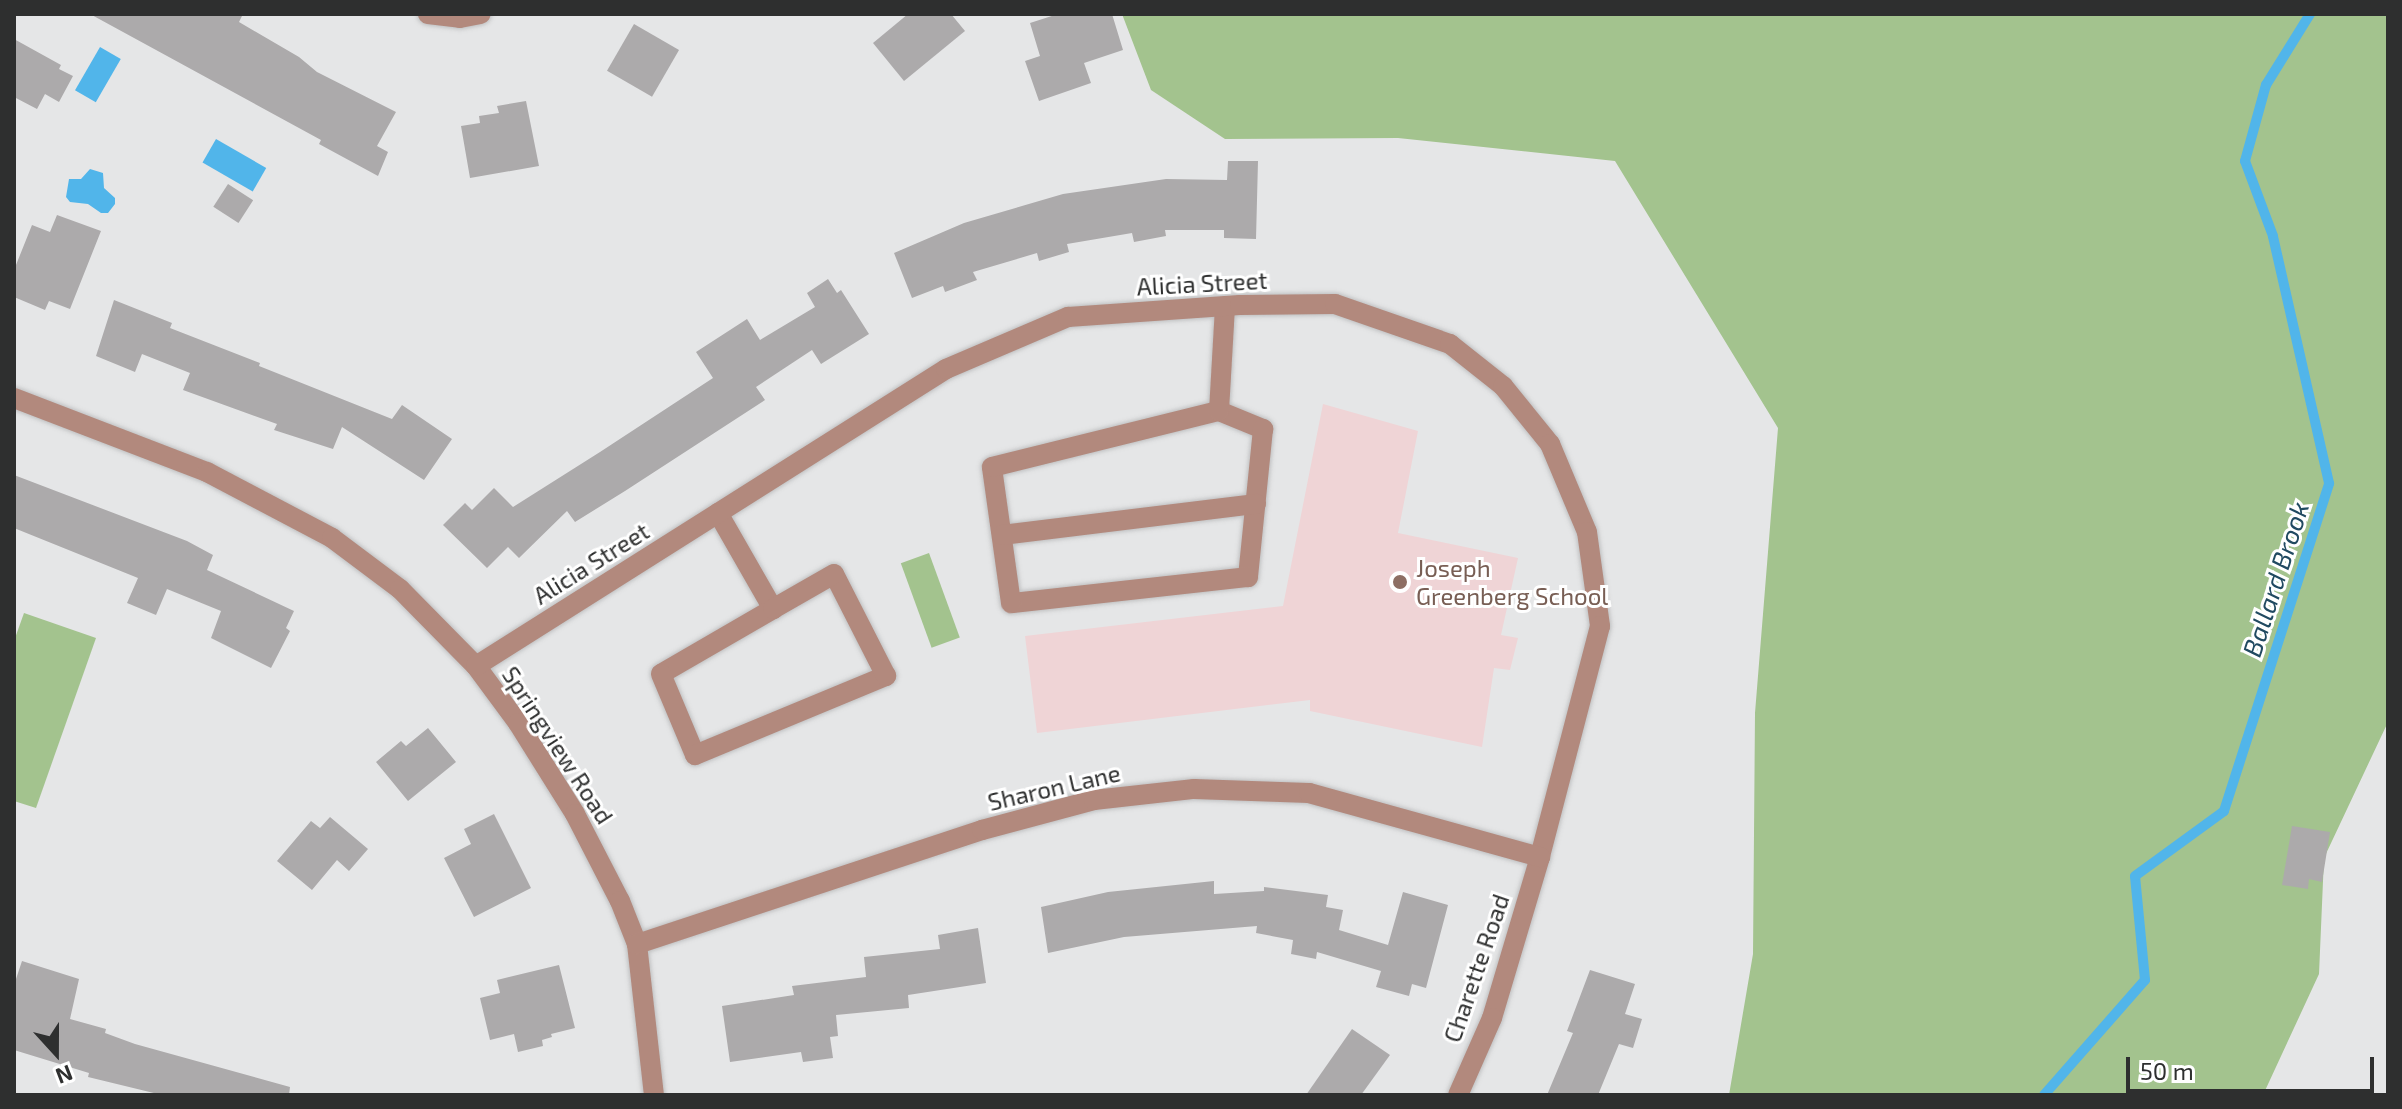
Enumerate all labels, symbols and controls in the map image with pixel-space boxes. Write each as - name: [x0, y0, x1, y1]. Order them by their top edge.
- street label: Alicia Street: [1136, 265, 1268, 301]
- water label: Ballard Brook: [2235, 498, 2315, 660]
- street label: Alicia Street: [528, 516, 654, 610]
- place label: Joseph Greenberg School: [1416, 554, 1608, 610]
- marker: Joseph Greenberg School: [1391, 573, 1409, 591]
- street label: Springview Road: [496, 661, 620, 829]
- street label: Sharon Lane: [985, 758, 1123, 816]
- street label: Charette Road: [1437, 890, 1515, 1046]
- north arrow: [16, 1013, 96, 1093]
- scale bar: [2130, 1041, 2378, 1091]
- text: 50 m: [2140, 1056, 2194, 1085]
- text: N: [53, 1060, 77, 1090]

